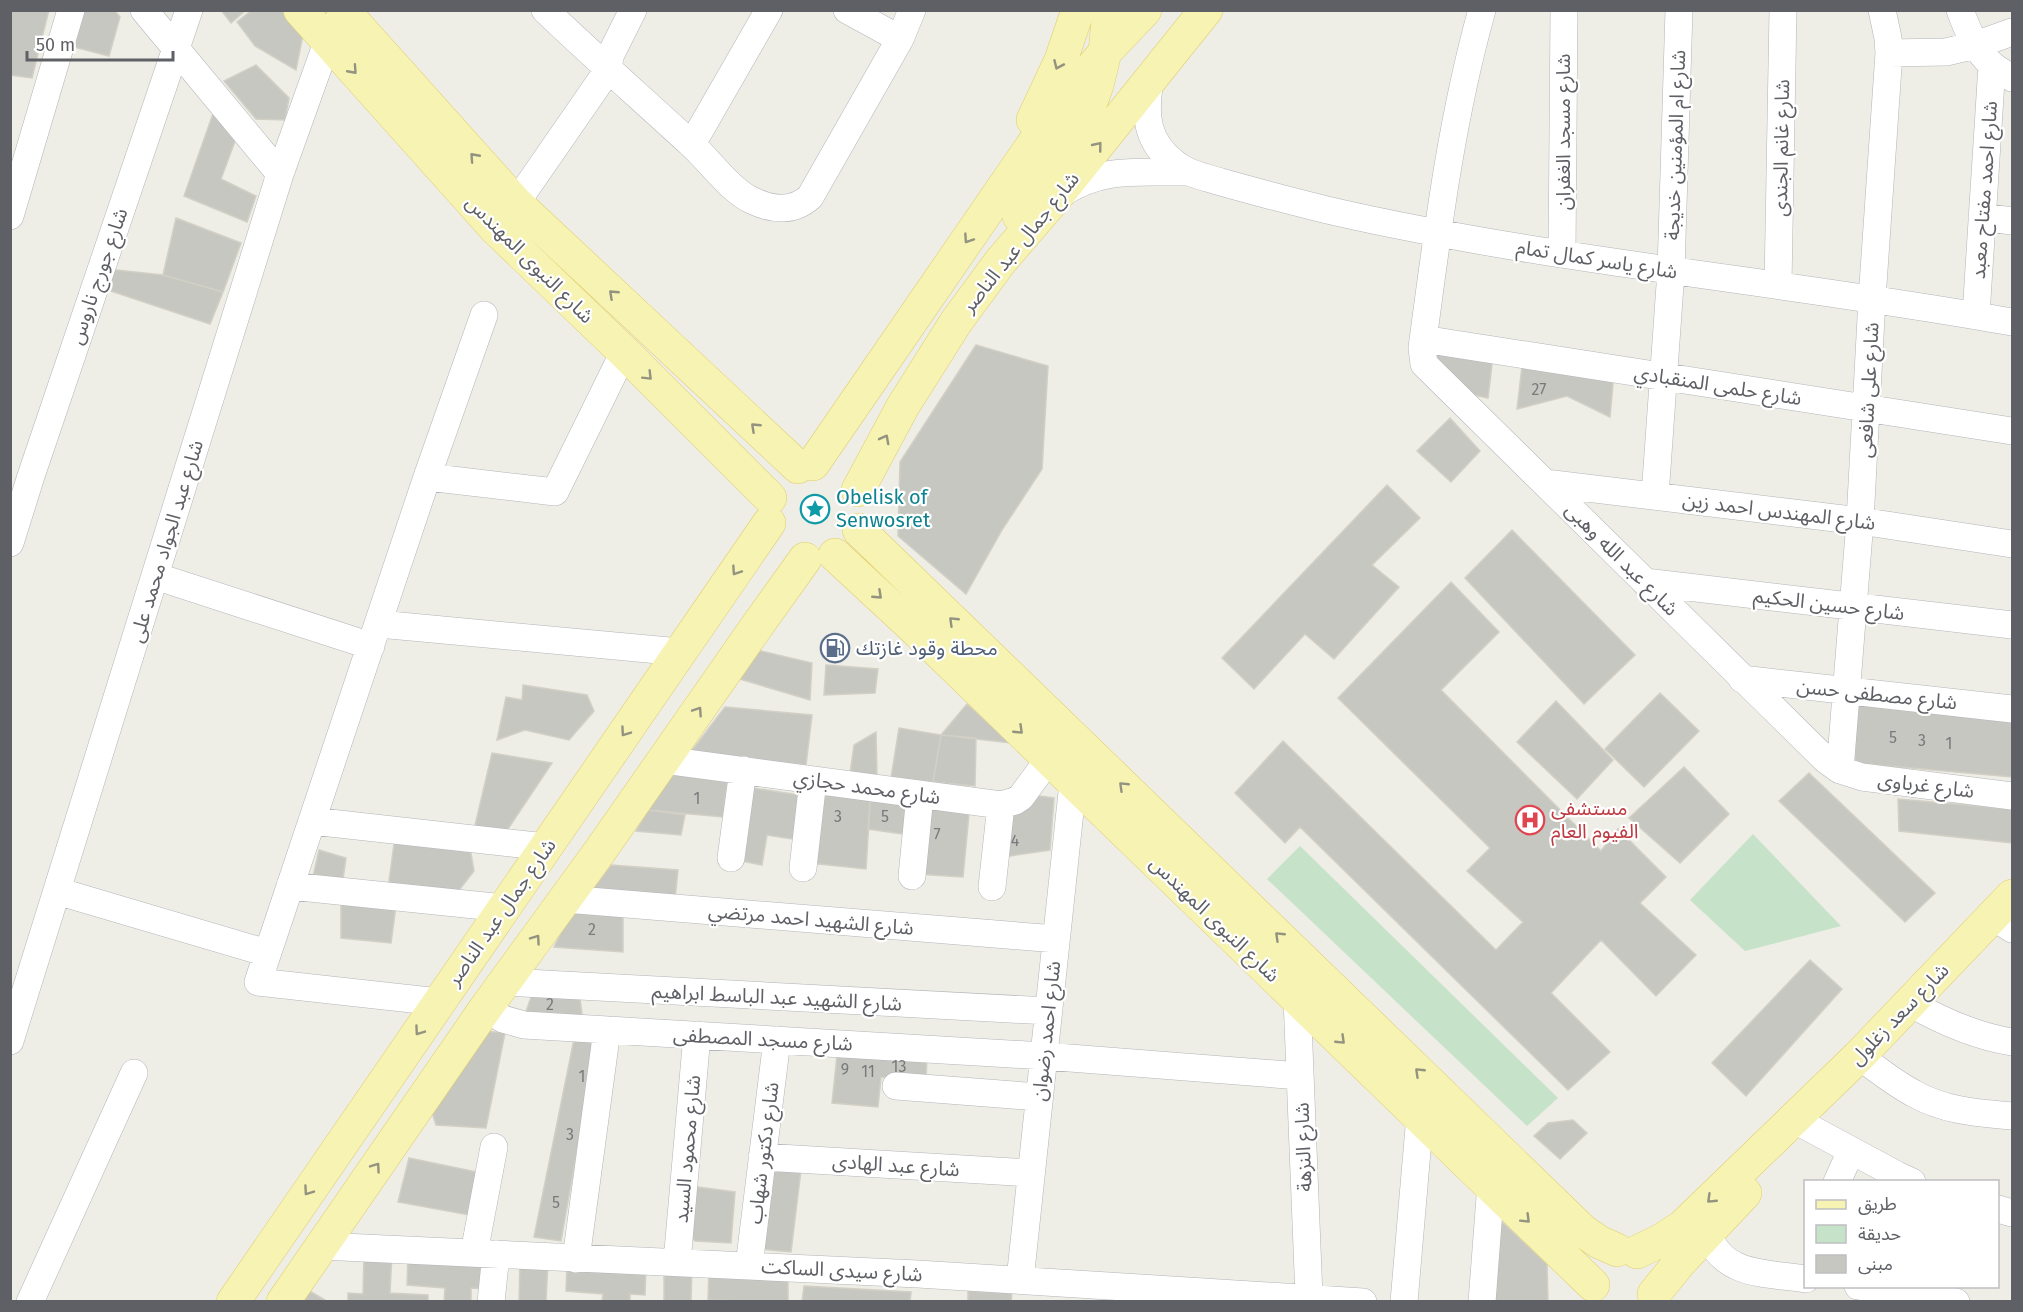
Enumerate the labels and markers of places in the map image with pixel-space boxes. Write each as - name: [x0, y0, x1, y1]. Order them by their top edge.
- place label: Obelisk of Senwosret: [836, 485, 931, 532]
- place icon: Obelisk of Senwosret: [799, 493, 831, 525]
- fuel station icon: محطة وقود غازتك: [819, 632, 851, 664]
- place label: محطة وقود غازتك: [856, 636, 998, 660]
- place label: مستشفى الفيوم العام: [1551, 796, 1639, 846]
- hospital icon: مستشفى الفيوم العام: [1514, 804, 1546, 836]

